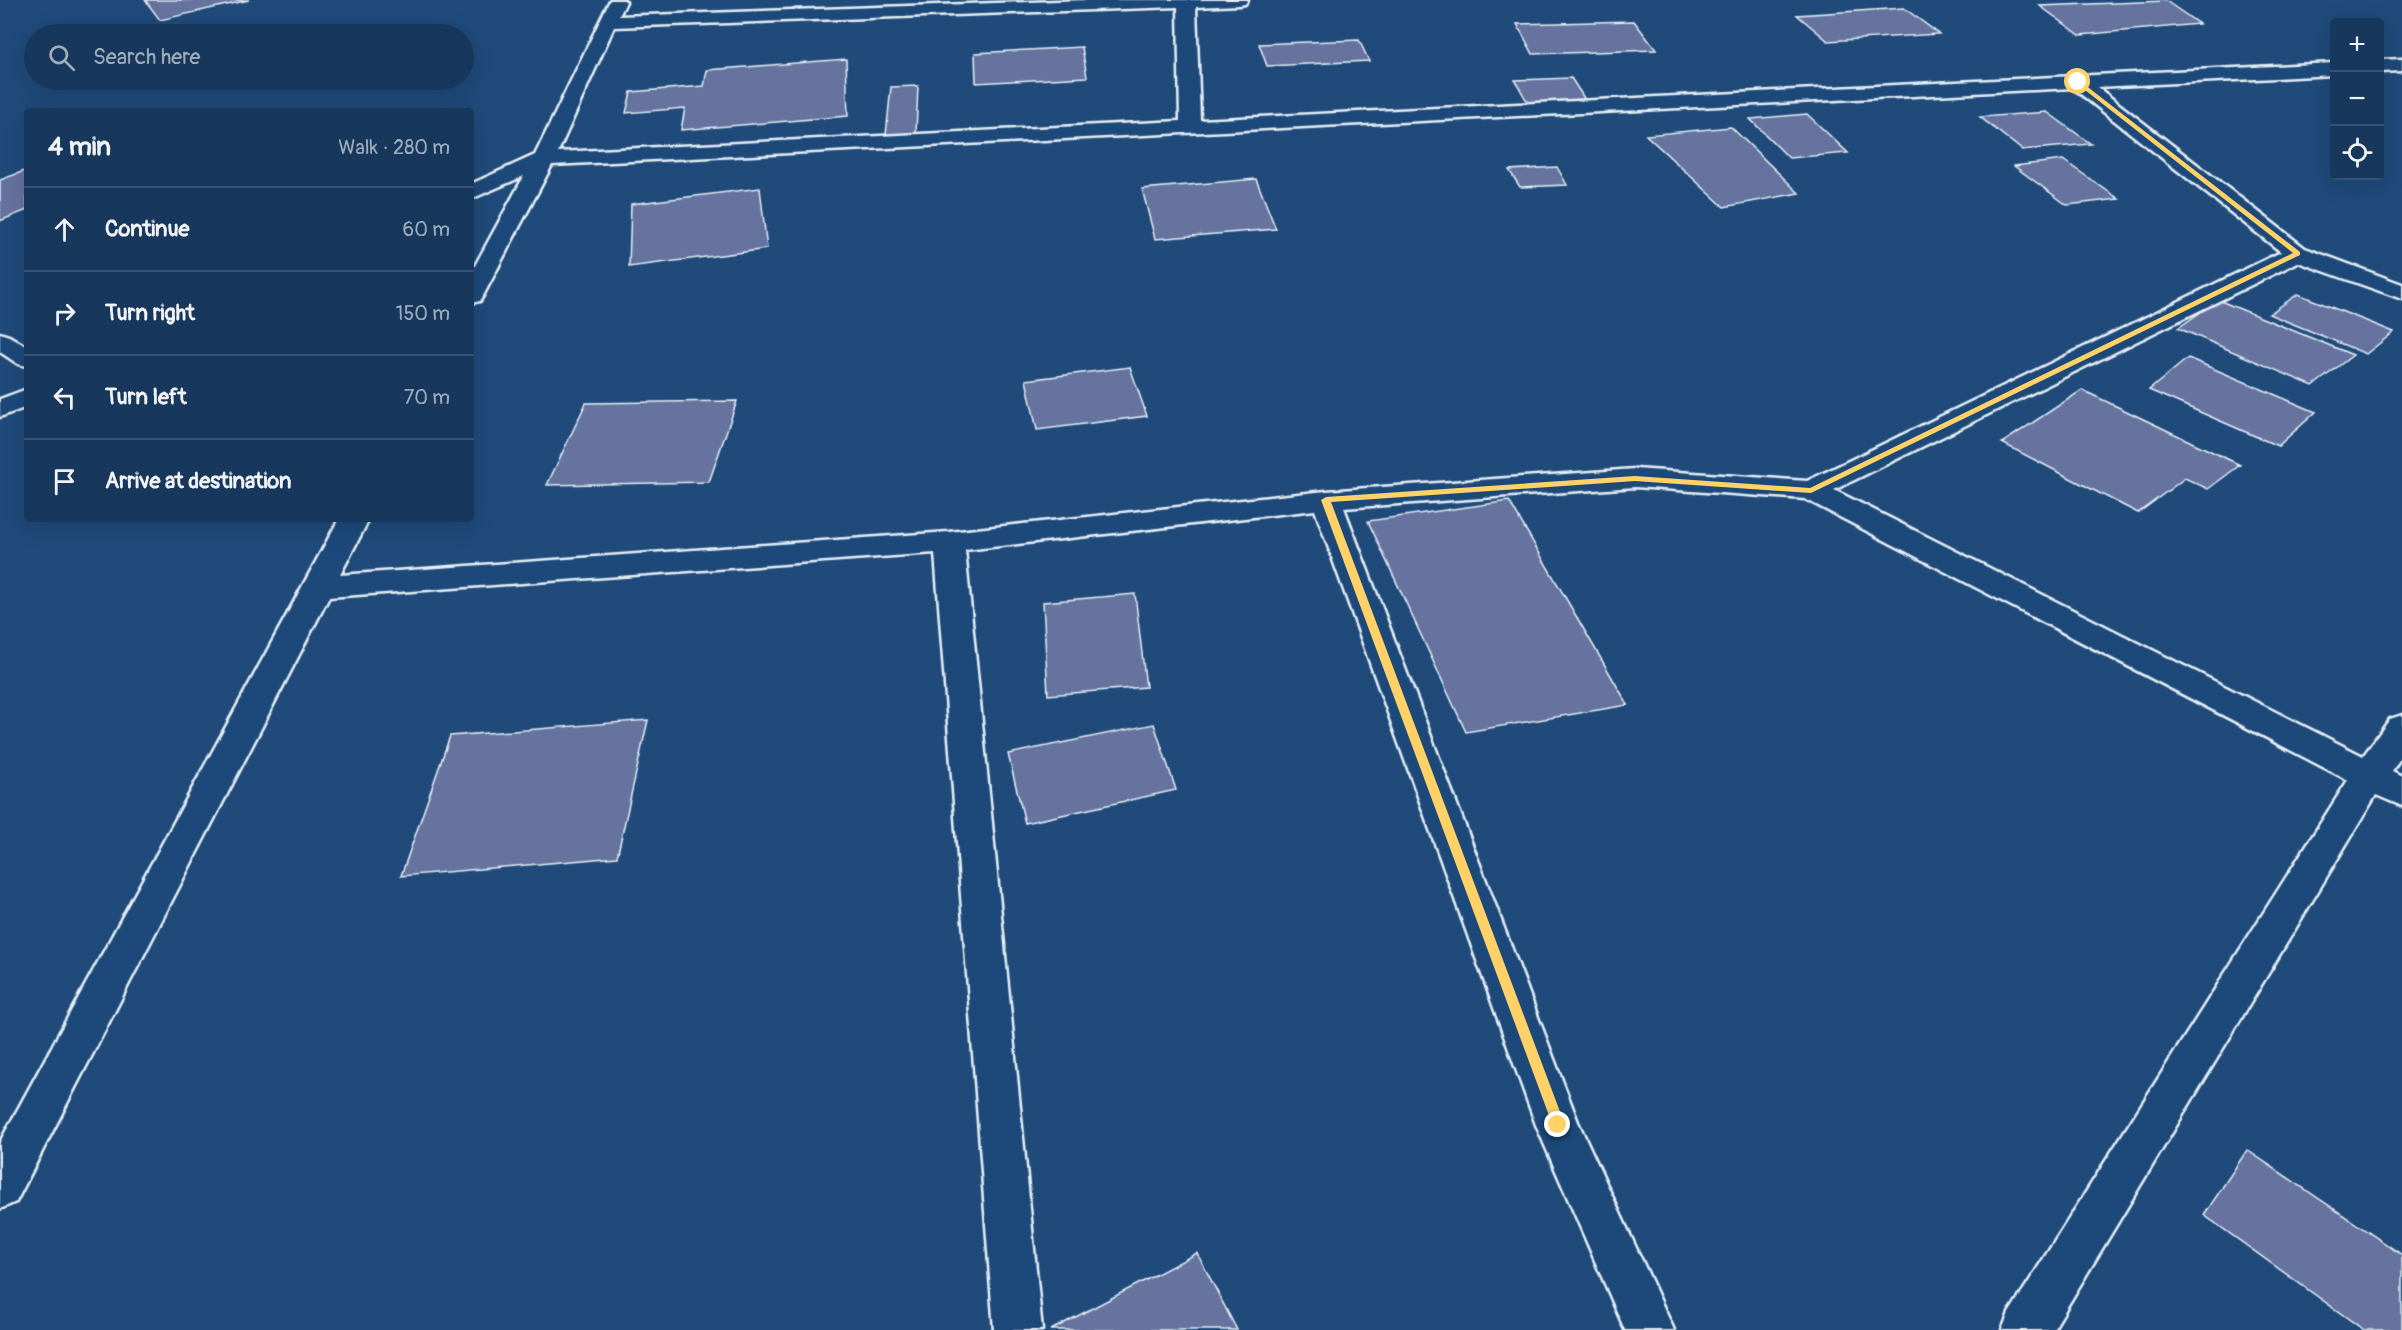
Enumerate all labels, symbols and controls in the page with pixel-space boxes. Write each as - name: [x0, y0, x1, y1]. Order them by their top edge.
- map controls: [2330, 18, 2384, 180]
- button: +: [2330, 18, 2384, 72]
- search box: [24, 24, 474, 90]
- icon: search: [45, 41, 78, 74]
- text: Search here: [93, 43, 200, 71]
- route start: [2064, 68, 2090, 94]
- button: −: [2330, 72, 2384, 126]
- button: locate: [2330, 126, 2384, 180]
- text: 4 min: [48, 131, 111, 163]
- text: Walk · 280 m: [338, 135, 450, 160]
- icon: ahead: [48, 213, 81, 246]
- text: Continue: [105, 215, 189, 243]
- text: 60 m: [403, 217, 450, 242]
- icon: right: [48, 297, 81, 330]
- text: Turn right: [105, 299, 195, 327]
- text: 150 m: [396, 301, 450, 326]
- icon: left: [48, 381, 81, 414]
- text: Turn left: [105, 383, 187, 411]
- text: 70 m: [404, 385, 450, 410]
- icon: arrive: [48, 465, 81, 498]
- text: Arrive at destination: [105, 467, 291, 495]
- route end: [1544, 1111, 1570, 1137]

